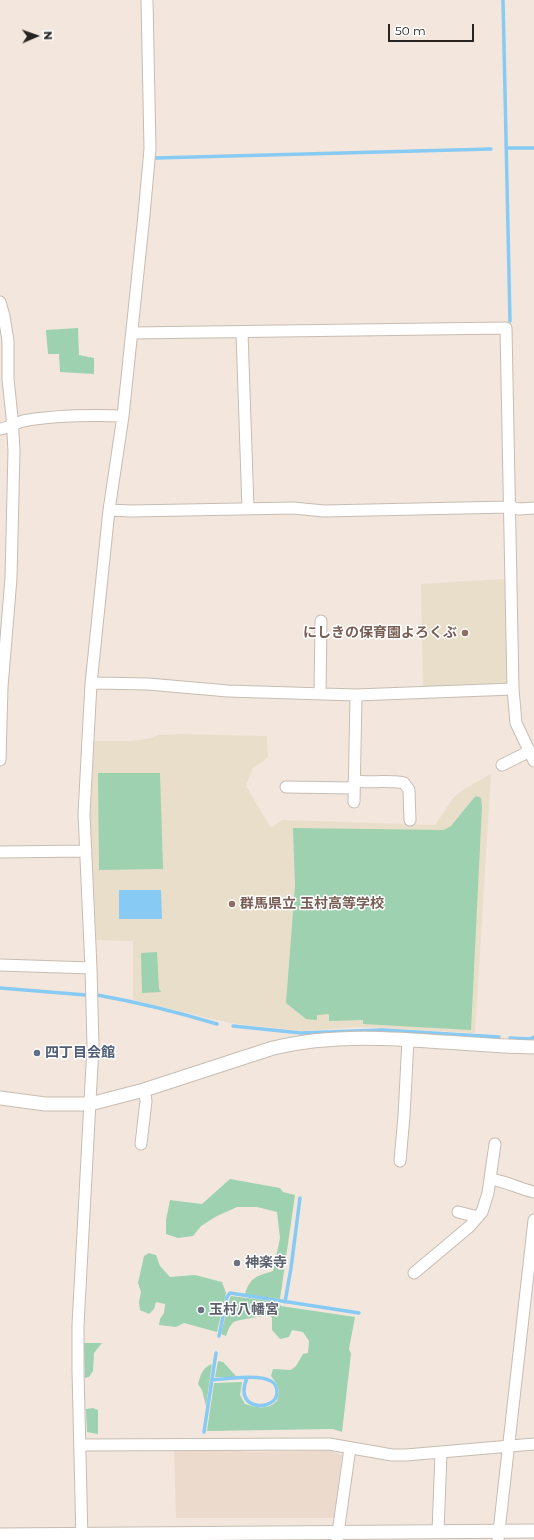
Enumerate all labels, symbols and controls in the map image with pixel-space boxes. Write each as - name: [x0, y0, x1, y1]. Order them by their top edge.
- north arrow: [16, 16, 56, 56]
- scale bar: [390, 16, 476, 42]
- text: 50 m: [395, 23, 426, 38]
- text: N: [41, 31, 55, 40]
- place label: にしきの保育園よろくぶ: [303, 625, 457, 641]
- marker: にしきの保育園よろくぶ: [460, 628, 470, 638]
- place label: 群馬県立 玉村高等学校: [240, 896, 384, 912]
- marker: 群馬県立 玉村高等学校: [227, 899, 237, 909]
- place label: 四丁目会館: [45, 1045, 115, 1061]
- marker: 四丁目会館: [32, 1048, 42, 1058]
- place label: 神楽寺: [245, 1255, 287, 1271]
- marker: 神楽寺: [232, 1258, 242, 1268]
- place label: 玉村八幡宮: [209, 1302, 279, 1318]
- marker: 玉村八幡宮: [196, 1305, 206, 1315]

